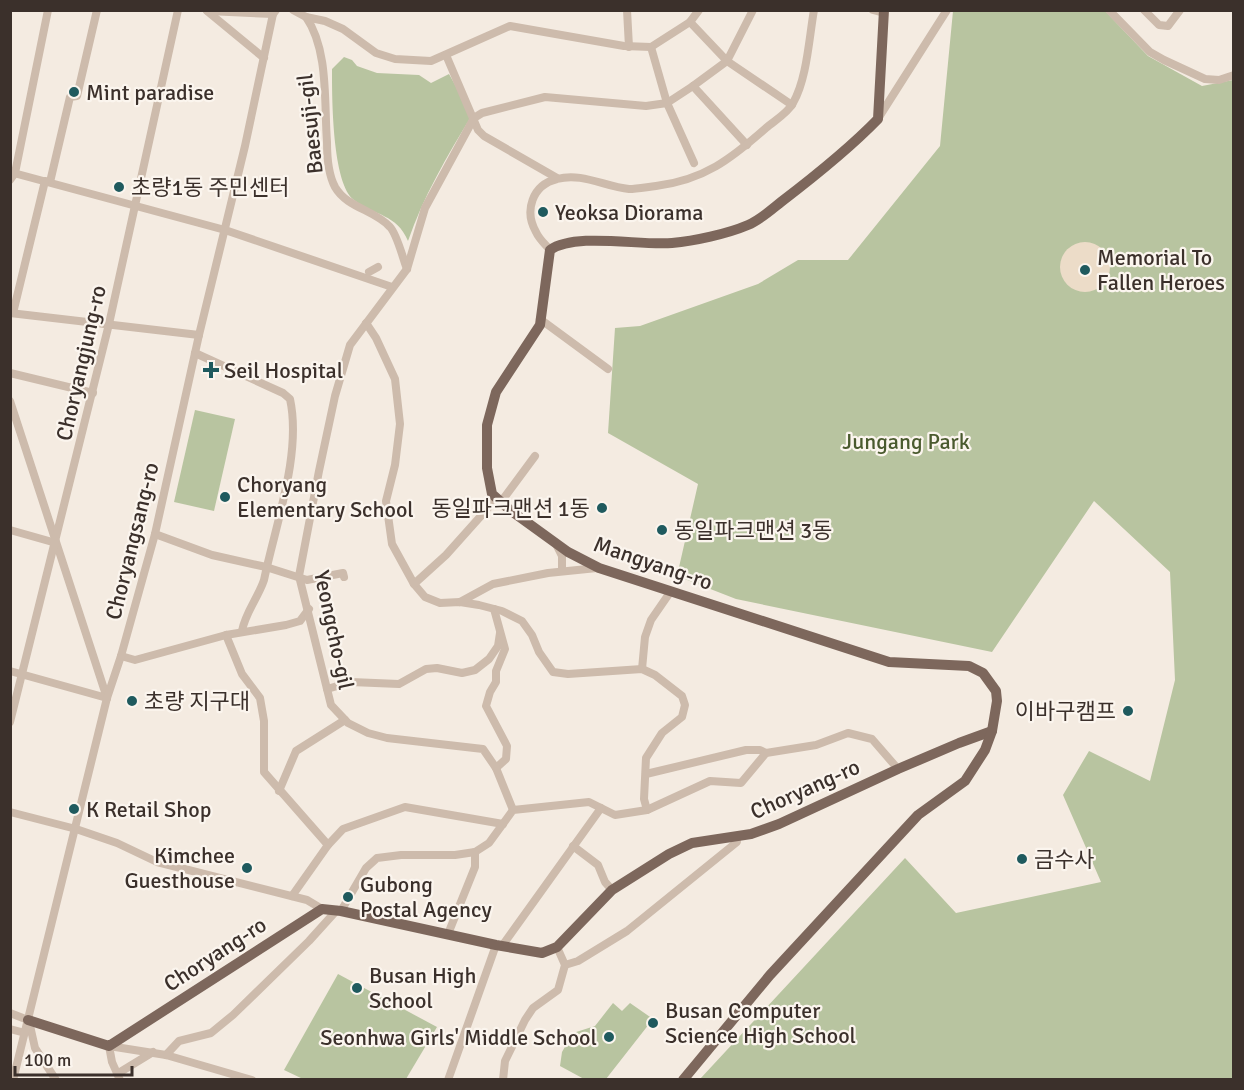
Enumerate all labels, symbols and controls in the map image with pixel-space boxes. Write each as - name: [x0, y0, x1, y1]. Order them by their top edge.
- street label: Baesuji-gil: [291, 73, 329, 175]
- place label: Mint paradise: [86, 79, 214, 106]
- marker: Mint paradise: [67, 85, 81, 99]
- place label: 초량1동 주민센터: [131, 174, 289, 201]
- marker: 초량1동 주민센터: [112, 180, 126, 194]
- place label: Yeoksa Diorama: [555, 199, 703, 226]
- marker: Yeoksa Diorama: [536, 205, 550, 219]
- place label: Memorial To Fallen Heroes: [1097, 244, 1225, 296]
- marker: Memorial To Fallen Heroes: [1078, 263, 1092, 277]
- street label: Choryangjung-ro: [50, 283, 112, 443]
- place label: Seil Hospital: [224, 357, 343, 384]
- marker: Seil Hospital: [202, 361, 220, 379]
- park label: Jungang Park: [842, 428, 970, 455]
- street label: Choryangsang-ro: [99, 459, 165, 623]
- place label: Choryang Elementary School: [237, 471, 414, 523]
- marker: Choryang Elementary School: [218, 490, 232, 504]
- place label: 동일파크맨션 1동: [432, 495, 590, 522]
- marker: 동일파크맨션 1동: [595, 501, 609, 515]
- place label: 동일파크맨션 3동: [674, 517, 832, 544]
- marker: 동일파크맨션 3동: [655, 523, 669, 537]
- street label: Mangyang-ro: [590, 530, 716, 596]
- street label: Yeongcho-gil: [308, 568, 360, 692]
- place label: 초량 지구대: [144, 688, 250, 715]
- marker: 초량 지구대: [125, 694, 139, 708]
- place label: 이바구캠프: [1015, 698, 1116, 725]
- marker: 이바구캠프: [1121, 704, 1135, 718]
- street label: Choryang-ro: [746, 753, 864, 825]
- place label: K Retail Shop: [86, 796, 211, 823]
- marker: K Retail Shop: [67, 802, 81, 816]
- place label: Kimchee Guesthouse: [124, 842, 235, 894]
- place label: 금수사: [1034, 846, 1095, 873]
- marker: 금수사: [1015, 852, 1029, 866]
- marker: Kimchee Guesthouse: [240, 861, 254, 875]
- place label: Gubong Postal Agency: [360, 871, 492, 923]
- marker: Gubong Postal Agency: [341, 890, 355, 904]
- street label: Choryang-ro: [159, 911, 271, 997]
- place label: Busan High School: [369, 962, 476, 1014]
- marker: Busan High School: [350, 981, 364, 995]
- place label: Busan Computer Science High School: [665, 997, 856, 1049]
- marker: Busan Computer Science High School: [646, 1016, 660, 1030]
- place label: Seonhwa Girls' Middle School: [320, 1024, 597, 1051]
- marker: Seonhwa Girls' Middle School: [602, 1030, 616, 1044]
- scale bar: [15, 1039, 132, 1077]
- text: 100 m: [24, 1049, 71, 1071]

